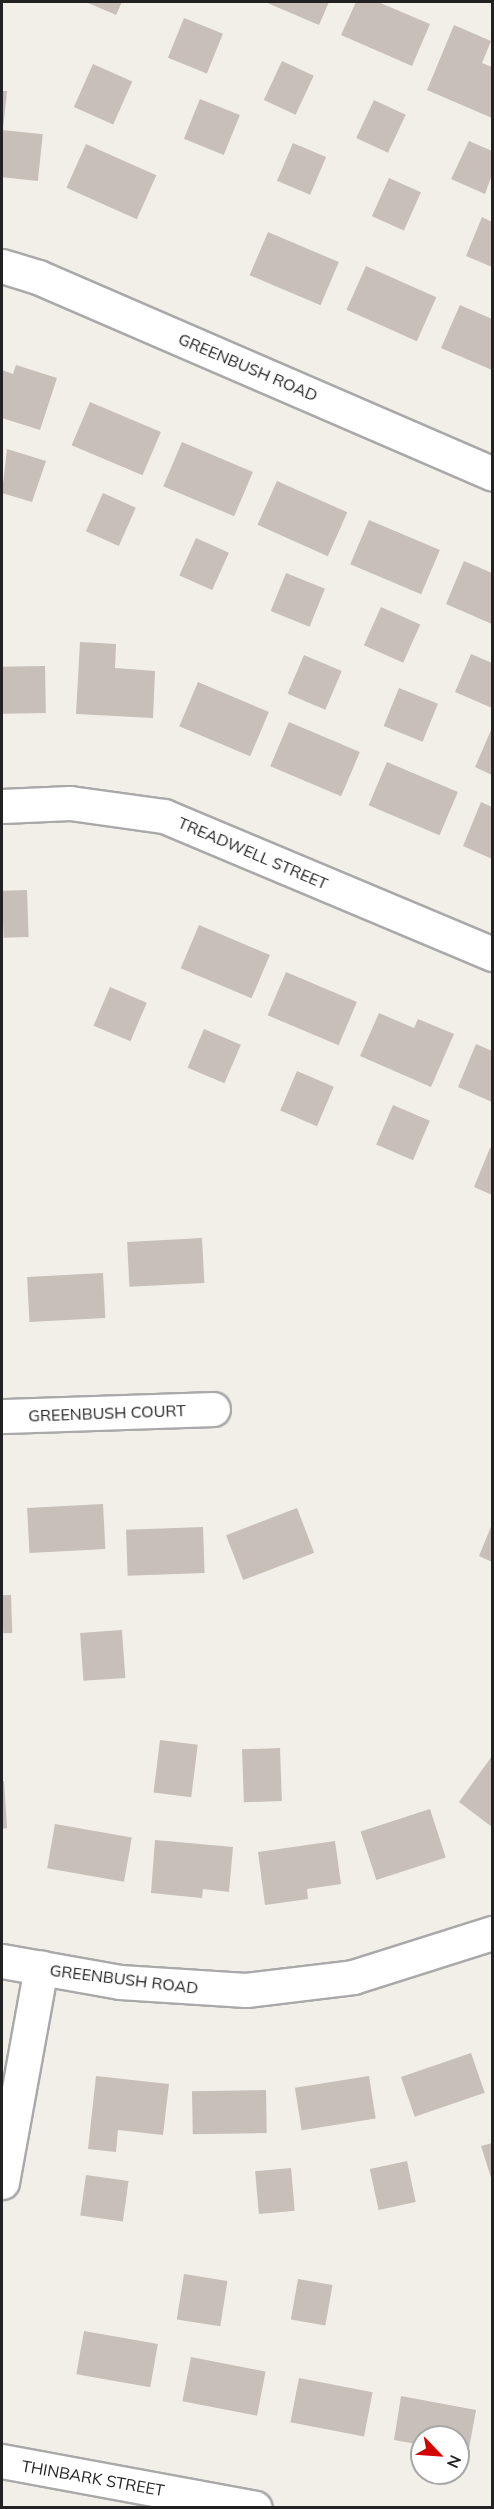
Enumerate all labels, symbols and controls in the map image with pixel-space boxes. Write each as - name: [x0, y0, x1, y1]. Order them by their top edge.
- street label: GREENBUSH ROAD: [176, 329, 320, 405]
- street label: TREADWELL STREET: [175, 813, 331, 893]
- street label: GREENBUSH COURT: [28, 1401, 186, 1425]
- street label: GREENBUSH ROAD: [49, 1960, 199, 1998]
- north arrow: [410, 2425, 470, 2485]
- text: N: [443, 2452, 466, 2471]
- street label: THINBARK STREET: [20, 2456, 166, 2500]

